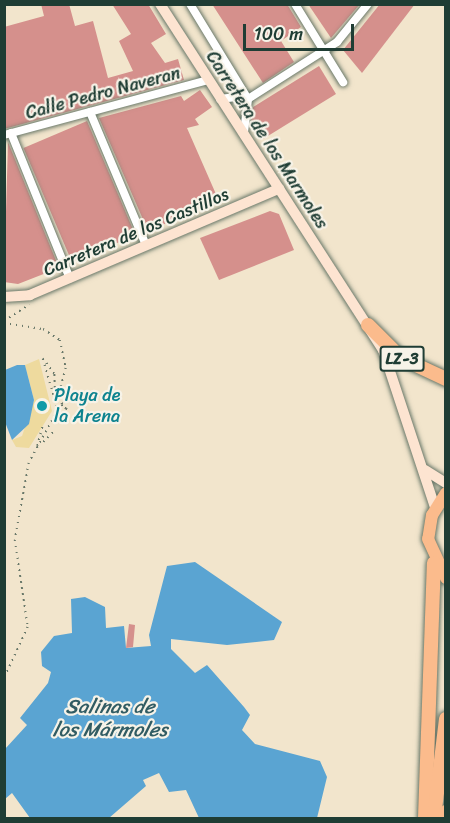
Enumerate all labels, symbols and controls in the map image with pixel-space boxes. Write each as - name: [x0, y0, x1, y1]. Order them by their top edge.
- scale bar: [246, 12, 357, 50]
- text: 100 m: [254, 18, 303, 50]
- street label: Carretera de los Marmoles: [201, 47, 333, 233]
- street label: Calle Pedro Naveran: [23, 62, 183, 124]
- street label: Carretera de los Castillos: [39, 183, 233, 281]
- road number: LZ-3: [380, 346, 424, 372]
- place label: Playa de la Arena: [54, 385, 121, 428]
- marker: Playa de la Arena: [35, 399, 49, 413]
- water label: Salinas de los Mármoles: [52, 694, 168, 741]

